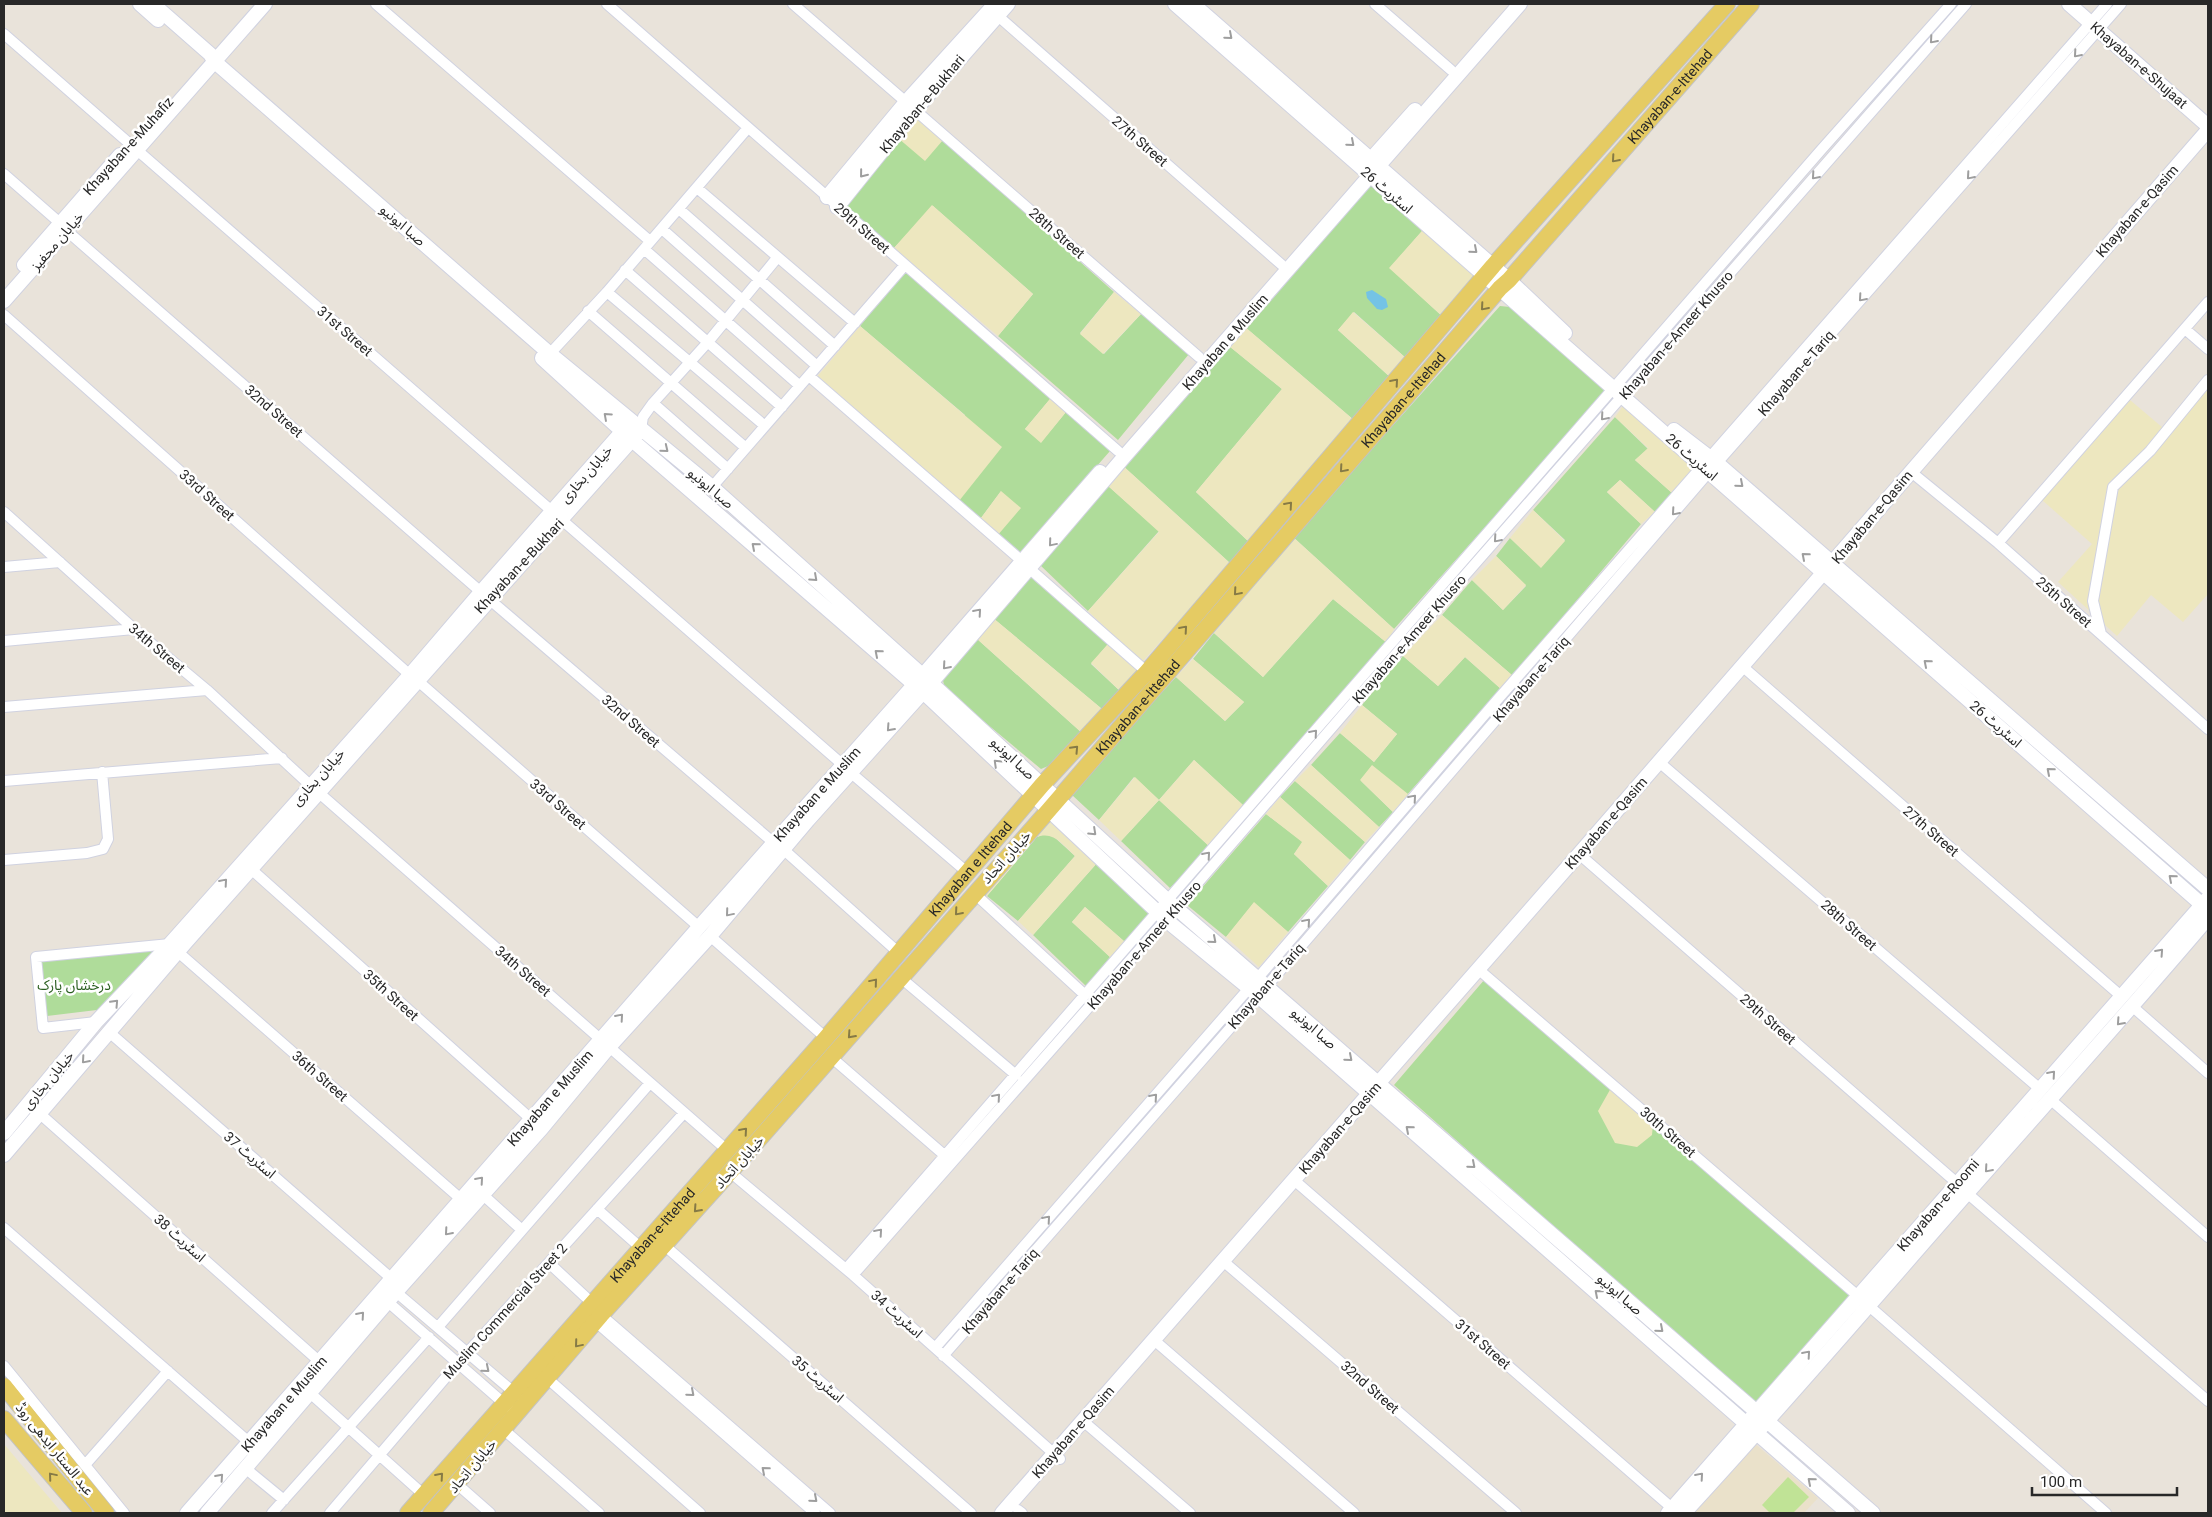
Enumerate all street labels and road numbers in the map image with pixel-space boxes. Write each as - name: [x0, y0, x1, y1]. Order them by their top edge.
- street label: Khayaban-e-Shujaat: [2087, 18, 2191, 112]
- street label: Khayaban-e-Ittehad: [1624, 46, 1716, 147]
- street label: Khayaban-e-Bukhari: [876, 52, 968, 156]
- street label: Khayaban-e-Muhafiz: [80, 94, 176, 198]
- street label: 27th Street: [1109, 113, 1171, 170]
- street label: Khayaban-e-Qasim: [2093, 162, 2181, 260]
- street label: اسٹریٹ 26: [1357, 163, 1416, 218]
- street label: 29th Street: [831, 200, 893, 257]
- street label: صبا ایونیو: [376, 201, 429, 250]
- street label: 28th Street: [1026, 205, 1088, 262]
- street label: خیابان محفیز: [27, 208, 88, 275]
- street label: Khayaban-e-Ameer Khusro: [1616, 267, 1736, 403]
- street label: Khayaban e Muslim: [1179, 291, 1271, 393]
- street label: 31st Street: [314, 303, 376, 360]
- street label: Khayaban-e-Tariq: [1755, 327, 1837, 419]
- street label: Khayaban-e-Ittehad: [1358, 349, 1449, 451]
- street label: 32nd Street: [242, 381, 307, 441]
- street label: اسٹریٹ 26: [1662, 430, 1721, 485]
- street label: خیابان بخاری: [557, 442, 616, 507]
- street label: صبا ایونیو: [684, 464, 737, 513]
- street label: 33rd Street: [176, 466, 238, 524]
- street label: Khayaban-e-Qasim: [1828, 467, 1916, 567]
- street label: Khayaban-e-Bukhari: [471, 515, 567, 617]
- street label: Khayaban-e-Ameer Khusro: [1349, 571, 1469, 707]
- street label: 25th Street: [2033, 574, 2095, 631]
- street label: 34th Street: [126, 620, 189, 676]
- street label: Khayaban-e-Tariq: [1490, 633, 1572, 725]
- street label: Khayaban-e-Ittehad: [1092, 656, 1183, 758]
- street label: 32nd Street: [599, 691, 664, 751]
- street label: اسٹریٹ 26: [1966, 697, 2025, 752]
- street label: صبا ایونیو: [987, 733, 1039, 783]
- street label: Khayaban e Muslim: [770, 743, 864, 845]
- street label: خیابان بخاری: [288, 745, 348, 809]
- street label: Khayaban-e-Qasim: [1562, 774, 1650, 872]
- street label: 33rd Street: [527, 775, 589, 833]
- street label: 27th Street: [1900, 803, 1962, 860]
- street label: Khayaban e Ittehad: [925, 818, 1015, 920]
- street label: خیابان اتحاد: [978, 827, 1035, 887]
- street label: Khayaban-e-Ameer Khusro: [1084, 877, 1204, 1013]
- street label: 28th Street: [1818, 897, 1880, 954]
- street label: Khayaban-e-Tariq: [1225, 940, 1307, 1032]
- street label: 34th Street: [492, 943, 554, 1000]
- street label: 35th Street: [360, 966, 422, 1024]
- street label: 29th Street: [1737, 991, 1799, 1048]
- street label: صبا ایونیو: [1287, 1004, 1340, 1053]
- street label: Khayaban e Muslim: [504, 1047, 596, 1149]
- street label: خیابان بخاری: [19, 1048, 78, 1113]
- street label: 36th Street: [289, 1048, 351, 1105]
- street label: Khayaban-e-Qasim: [1296, 1079, 1384, 1177]
- street label: 30th Street: [1637, 1104, 1699, 1161]
- street label: اسٹریٹ 37: [220, 1128, 279, 1183]
- street label: خیابان اتحاد: [711, 1132, 768, 1192]
- street label: Khayaban-e-Roomi: [1894, 1156, 1982, 1254]
- street label: Khayaban-e-Ittehad: [607, 1185, 698, 1286]
- street label: اسٹریٹ 38: [150, 1211, 209, 1266]
- street label: Muslim Commercial Street 2: [440, 1240, 570, 1382]
- street label: Khayaban-e-Tariq: [959, 1245, 1041, 1337]
- street label: صبا ایونیو: [1593, 1270, 1646, 1319]
- street label: اسٹریٹ 34: [867, 1287, 926, 1342]
- street label: 31st Street: [1452, 1316, 1514, 1373]
- street label: اسٹریٹ 35: [788, 1352, 847, 1407]
- street label: Khayaban e Muslim: [238, 1353, 330, 1455]
- street label: 32nd Street: [1338, 1357, 1403, 1417]
- street label: Khayaban-e-Qasim: [1029, 1383, 1117, 1481]
- street label: عبد الستار ایدھی روڈ: [12, 1400, 97, 1499]
- street label: خیابان اتحاد: [445, 1436, 500, 1497]

